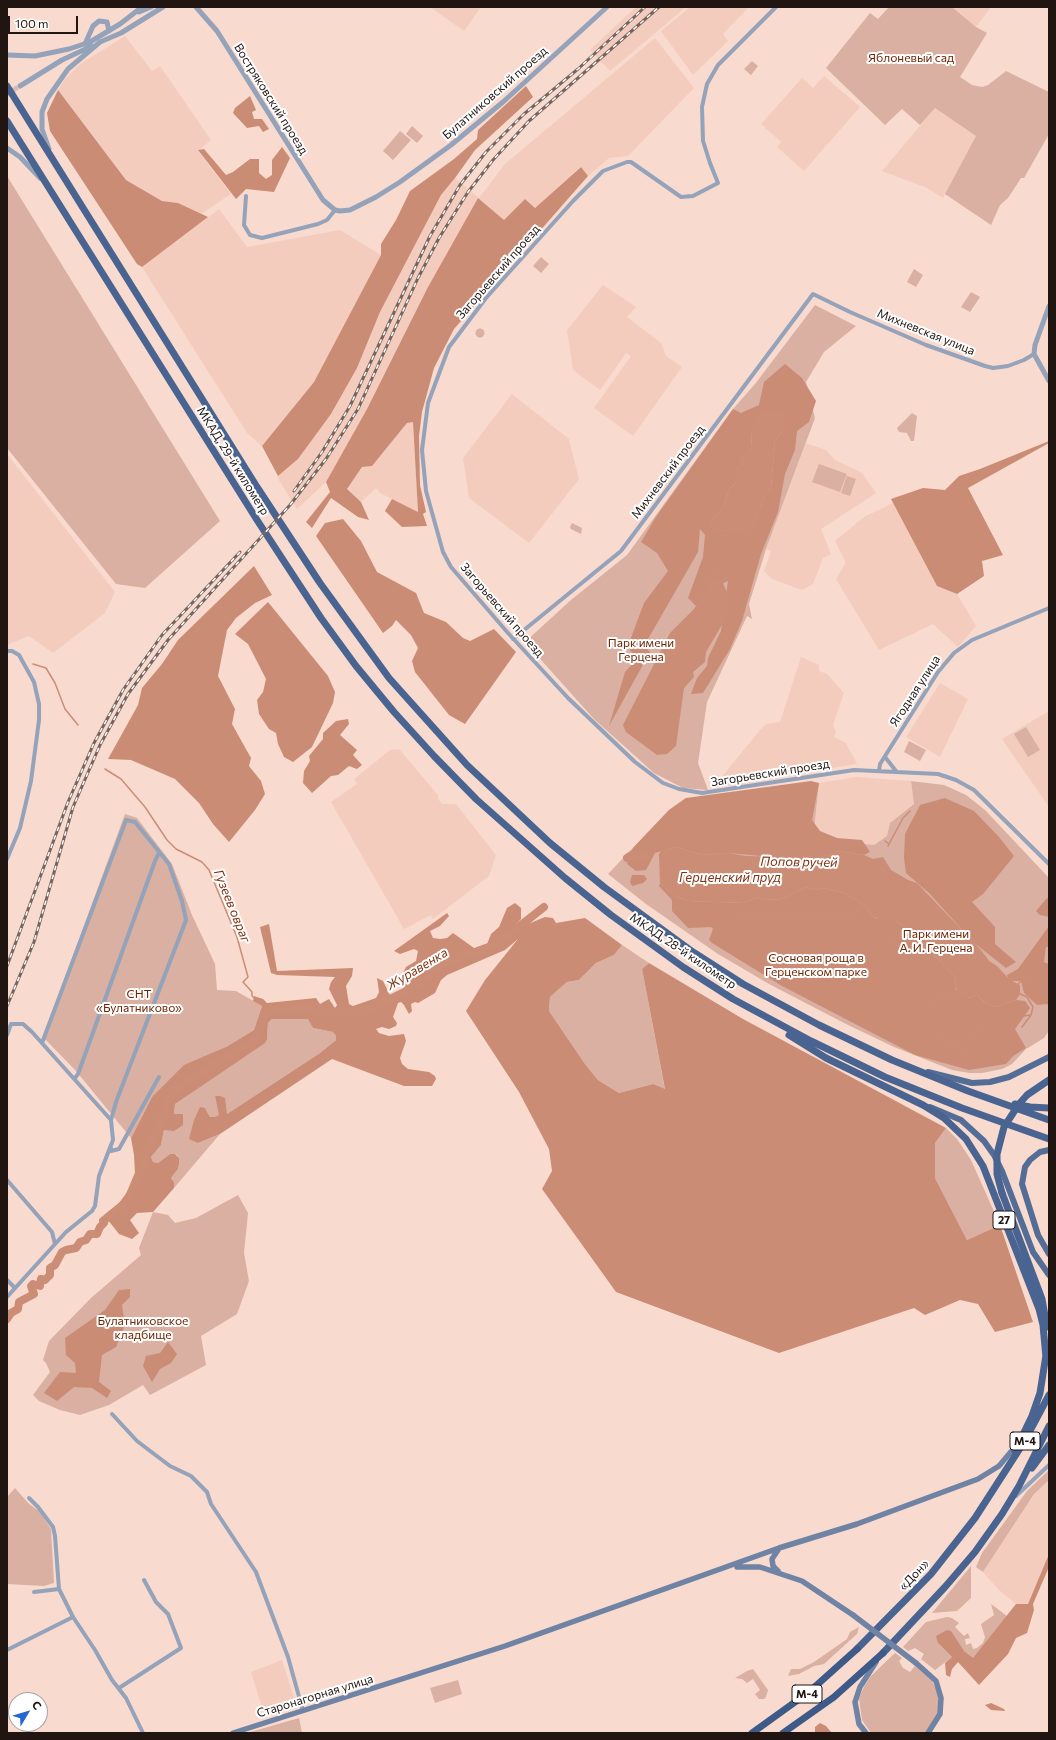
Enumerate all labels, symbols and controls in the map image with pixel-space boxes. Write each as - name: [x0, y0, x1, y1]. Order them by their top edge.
- scale bar: [10, 8, 80, 34]
- text: 100 m: [15, 16, 49, 30]
- street label: Востряковский проезд: [231, 41, 311, 157]
- street label: Булатниковский проезд: [440, 44, 550, 142]
- park label: Яблоневый сад: [868, 51, 954, 65]
- street label: Загорьевский проезд: [453, 222, 543, 322]
- street label: Михневская улица: [875, 306, 977, 358]
- street label: МКАД, 29-й километр: [194, 404, 272, 518]
- street label: Михневский проезд: [628, 423, 708, 521]
- street label: Загорьевский проезд: [457, 560, 547, 660]
- park label: Парк имени Герцена: [608, 636, 674, 664]
- street label: Ягодная улица: [887, 653, 943, 729]
- street label: Загорьевский проезд: [710, 757, 830, 789]
- water label: Попов ручей: [760, 854, 838, 870]
- water label: Гузеев овраг: [210, 867, 254, 945]
- water label: Герценский пруд: [679, 870, 781, 886]
- street label: МКАД, 28-й километр: [627, 910, 739, 992]
- park label: Парк имени А. И. Герцена: [899, 927, 973, 955]
- water label: Журавенка: [384, 945, 450, 993]
- park label: Сосновая роща в Герценском парке: [765, 951, 867, 979]
- park label: СНТ «Булатниково»: [96, 987, 182, 1015]
- road number: 27: [993, 1211, 1015, 1229]
- park label: Булатниковское кладбище: [98, 1314, 188, 1342]
- road number: М-4: [1010, 1432, 1040, 1450]
- street label: «Дон»: [896, 1557, 932, 1593]
- street label: Старонагорная улица: [255, 1671, 375, 1721]
- road number: М-4: [792, 1685, 822, 1703]
- north arrow: [8, 1692, 48, 1732]
- text: С: [30, 1698, 45, 1712]

